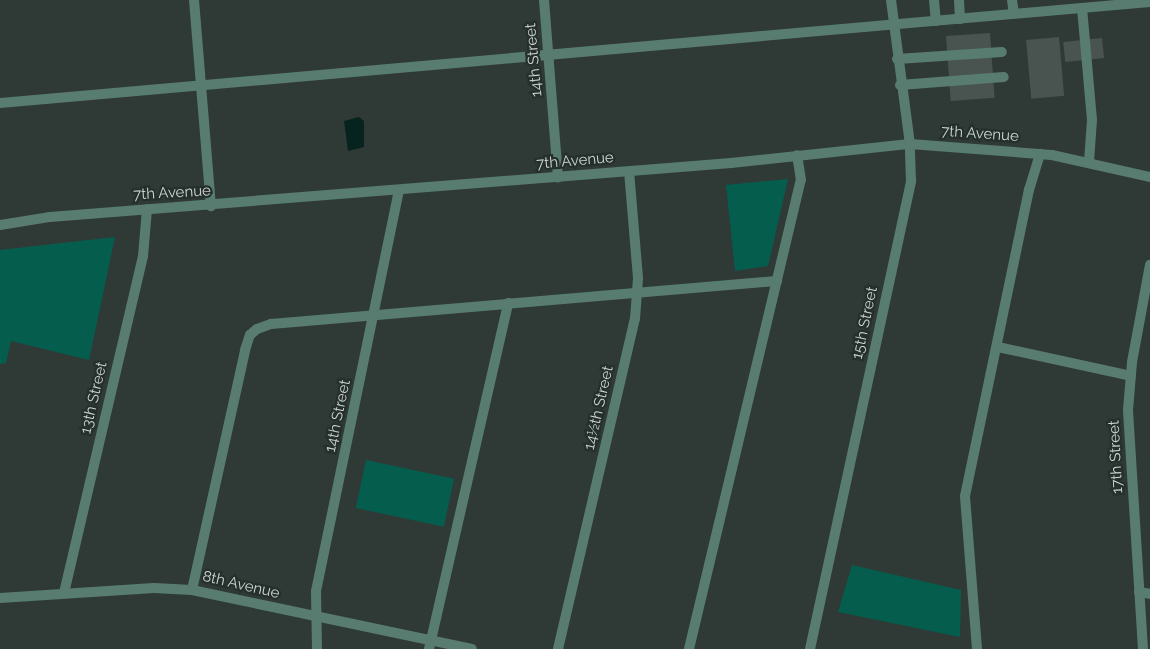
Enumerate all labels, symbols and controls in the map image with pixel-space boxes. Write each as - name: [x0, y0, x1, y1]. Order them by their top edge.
- street label: 14th Street: [522, 22, 546, 98]
- street label: 7th Avenue: [940, 122, 1020, 146]
- street label: 7th Avenue: [535, 149, 615, 173]
- street label: 7th Avenue: [132, 182, 212, 204]
- street label: 15th Street: [849, 285, 881, 361]
- street label: 13th Street: [77, 360, 111, 436]
- street label: 14½th Street: [581, 364, 617, 452]
- street label: 14th Street: [322, 378, 354, 454]
- street label: 17th Street: [1105, 420, 1127, 494]
- street label: 8th Avenue: [200, 567, 282, 603]

